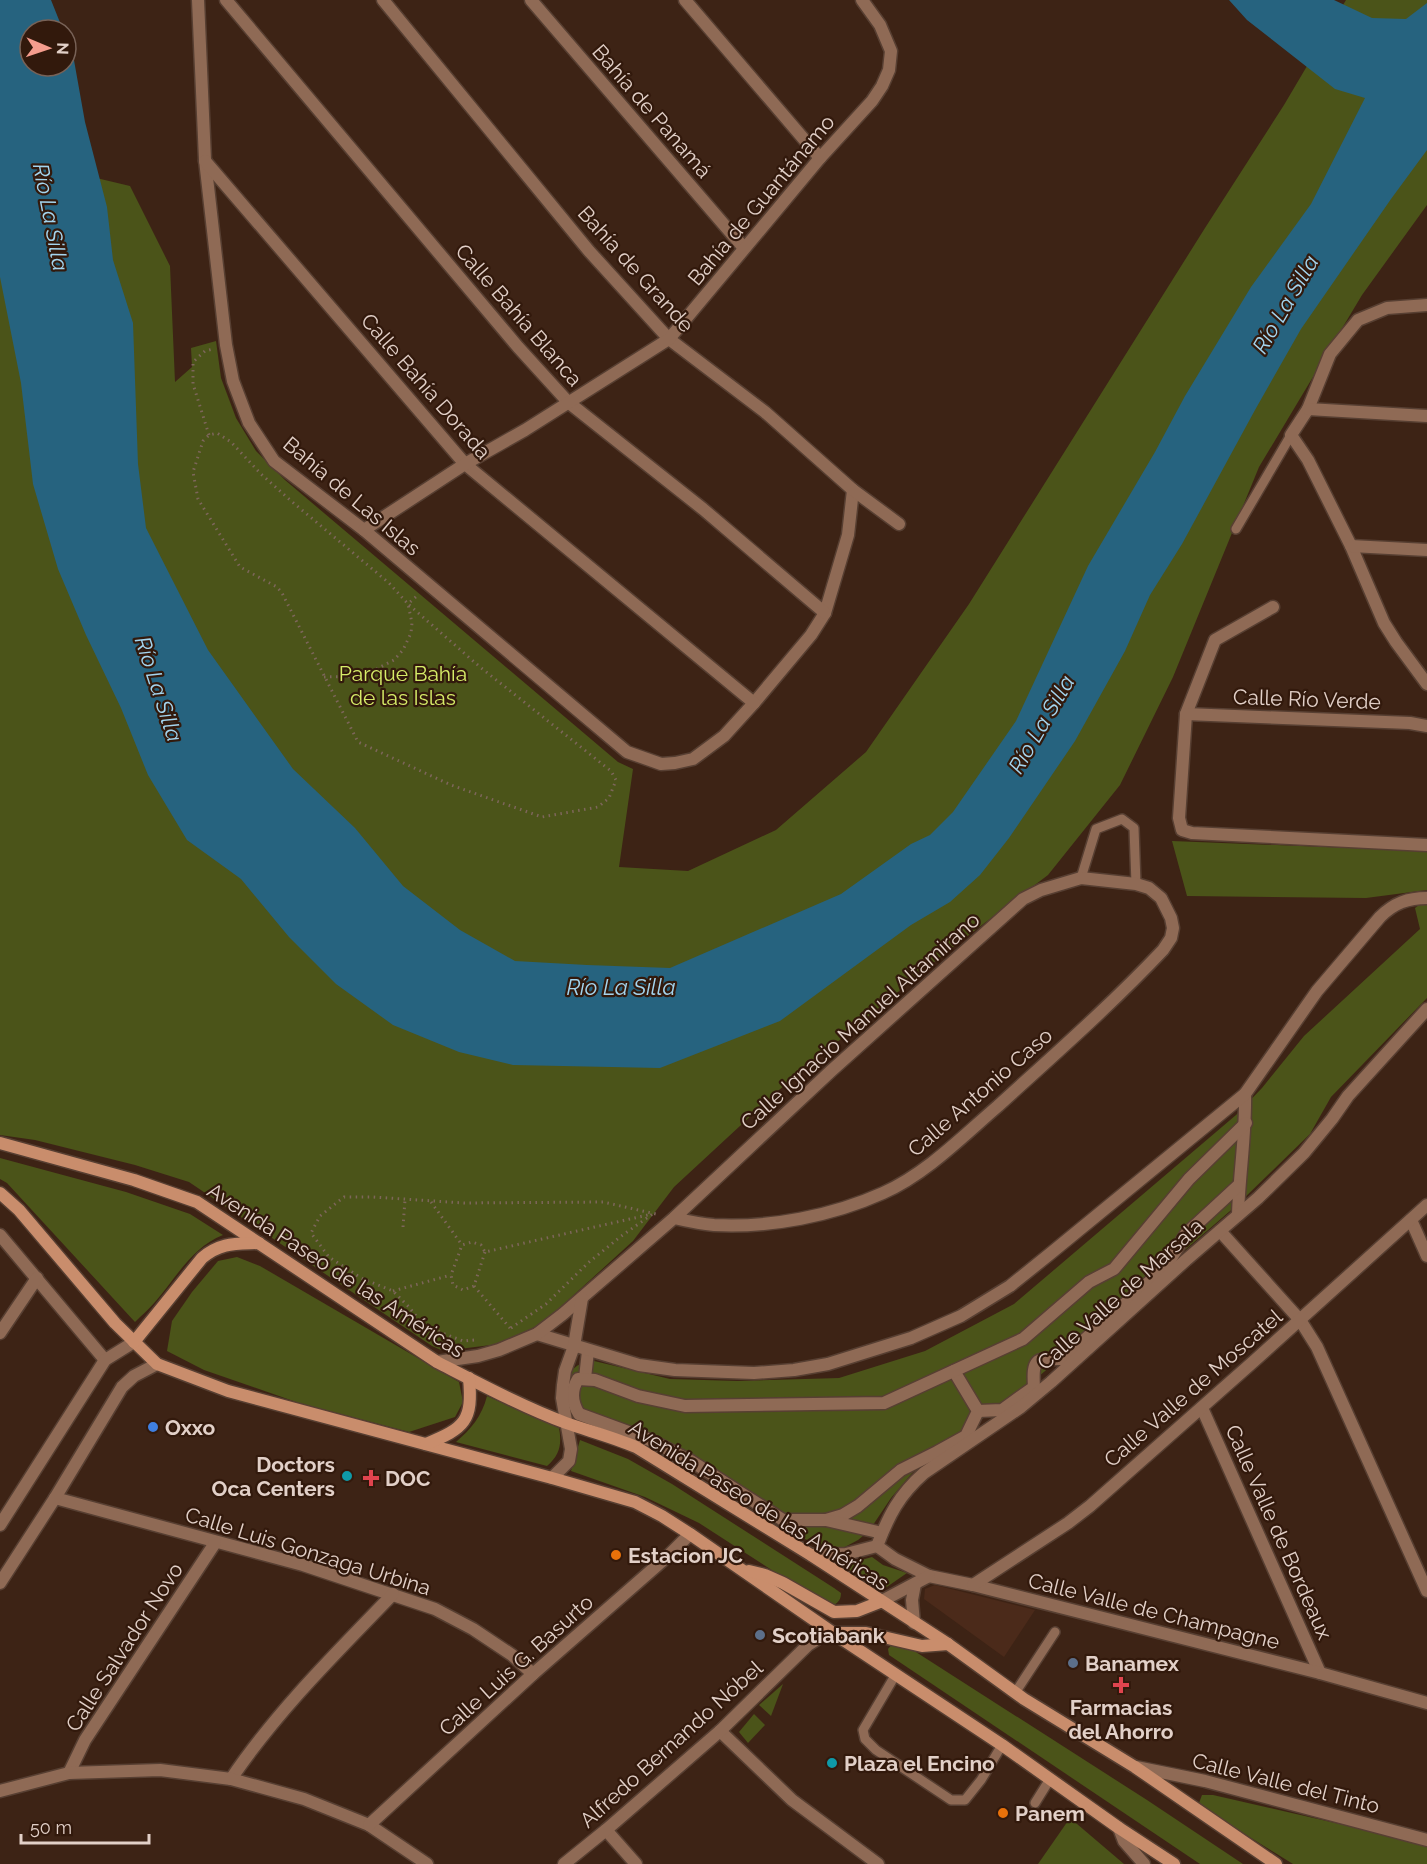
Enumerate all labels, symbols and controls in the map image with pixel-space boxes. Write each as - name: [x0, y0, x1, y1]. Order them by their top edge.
- north arrow: [18, 18, 78, 78]
- street label: Bahía de Panamá: [587, 39, 717, 183]
- text: N: [53, 42, 72, 55]
- street label: Bahía de Guantánamo: [682, 110, 840, 290]
- water label: Río La Silla: [28, 161, 74, 273]
- street label: Bahía de Grande: [573, 201, 699, 337]
- street label: Calle Bahía Blanca: [450, 239, 588, 391]
- water label: Río La Silla: [1246, 250, 1324, 358]
- street label: Calle Bahía Dorada: [356, 308, 496, 464]
- street label: Bahía de Las Islas: [278, 431, 426, 561]
- water label: Río La Silla: [130, 633, 188, 745]
- park label: Parque Bahía de las Islas: [339, 661, 467, 710]
- water label: Río La Silla: [1002, 670, 1080, 778]
- street label: Calle Río Verde: [1233, 684, 1381, 714]
- street label: Calle Ignacio Manuel Altamirano: [735, 907, 985, 1135]
- water label: Río La Silla: [566, 974, 676, 1000]
- street label: Calle Antonio Caso: [903, 1022, 1057, 1162]
- street label: Avenida Paseo de las Américas: [203, 1177, 469, 1363]
- street label: Calle Valle de Marsala: [1032, 1213, 1208, 1375]
- street label: Calle Valle de Moscatel: [1099, 1304, 1287, 1472]
- street label: Avenida Paseo de las Américas: [624, 1414, 894, 1596]
- place label: Oxxo: [165, 1415, 215, 1440]
- marker: Oxxo: [146, 1420, 160, 1434]
- street label: Calle Valle de Bordeaux: [1220, 1421, 1338, 1644]
- place label: Doctors Oca Centers: [212, 1452, 335, 1501]
- place label: DOC: [385, 1466, 430, 1491]
- marker: Doctors Oca Centers: [340, 1469, 354, 1483]
- marker: DOC: [362, 1469, 380, 1487]
- street label: Calle Luis Gonzaga Urbina: [182, 1502, 434, 1600]
- place label: Estacion JC: [628, 1543, 743, 1568]
- marker: Estacion JC: [609, 1548, 623, 1562]
- street label: Calle Salvador Novo: [60, 1558, 188, 1736]
- street label: Calle Valle de Champagne: [1026, 1568, 1282, 1654]
- street label: Calle Luis G. Basurto: [434, 1589, 598, 1741]
- place label: Scotiabank: [772, 1623, 885, 1648]
- marker: Scotiabank: [753, 1628, 767, 1642]
- place label: Banamex: [1085, 1651, 1180, 1676]
- street label: Alfredo Bernando Nóbel: [575, 1655, 768, 1833]
- marker: Banamex: [1066, 1656, 1080, 1670]
- marker: Farmacias del Ahorro: [1114, 1678, 1128, 1692]
- place label: Farmacias del Ahorro: [1069, 1695, 1174, 1744]
- street label: Calle Valle del Tinto: [1190, 1748, 1382, 1818]
- place label: Plaza el Encino: [844, 1751, 995, 1776]
- marker: Plaza el Encino: [825, 1756, 839, 1770]
- place label: Panem: [1015, 1801, 1085, 1826]
- marker: Panem: [996, 1806, 1010, 1820]
- scale bar: [21, 1807, 148, 1845]
- text: 50 m: [30, 1817, 72, 1838]

